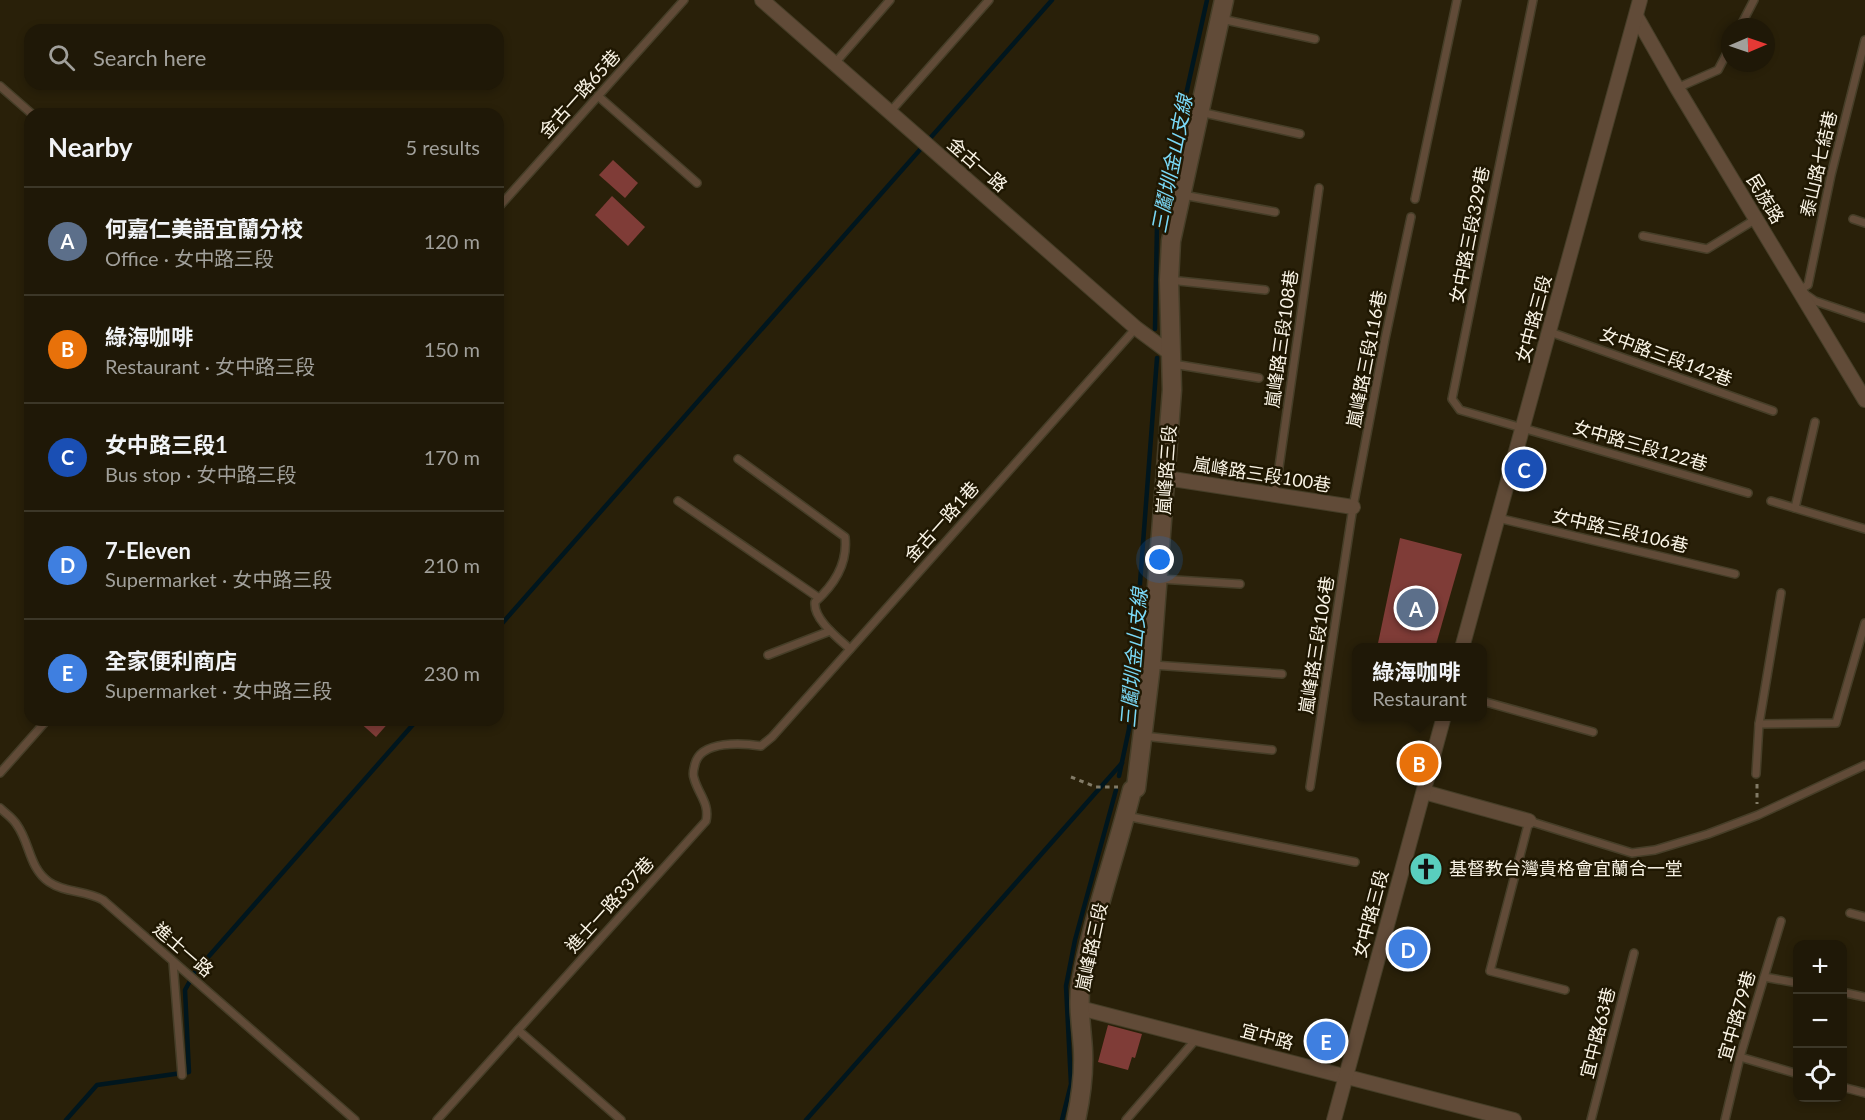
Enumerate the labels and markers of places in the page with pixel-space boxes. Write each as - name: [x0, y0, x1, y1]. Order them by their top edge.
- pin: C: [1504, 446, 1544, 492]
- pin: A: [1396, 586, 1436, 630]
- pin: B: [1400, 740, 1438, 786]
- church icon: 基督教台灣貴格會宜蘭合一堂: [1408, 851, 1444, 887]
- place label: 基督教台灣貴格會宜蘭合一堂: [1449, 857, 1683, 879]
- pin: D: [1388, 926, 1428, 972]
- pin: E: [1306, 1018, 1346, 1064]

